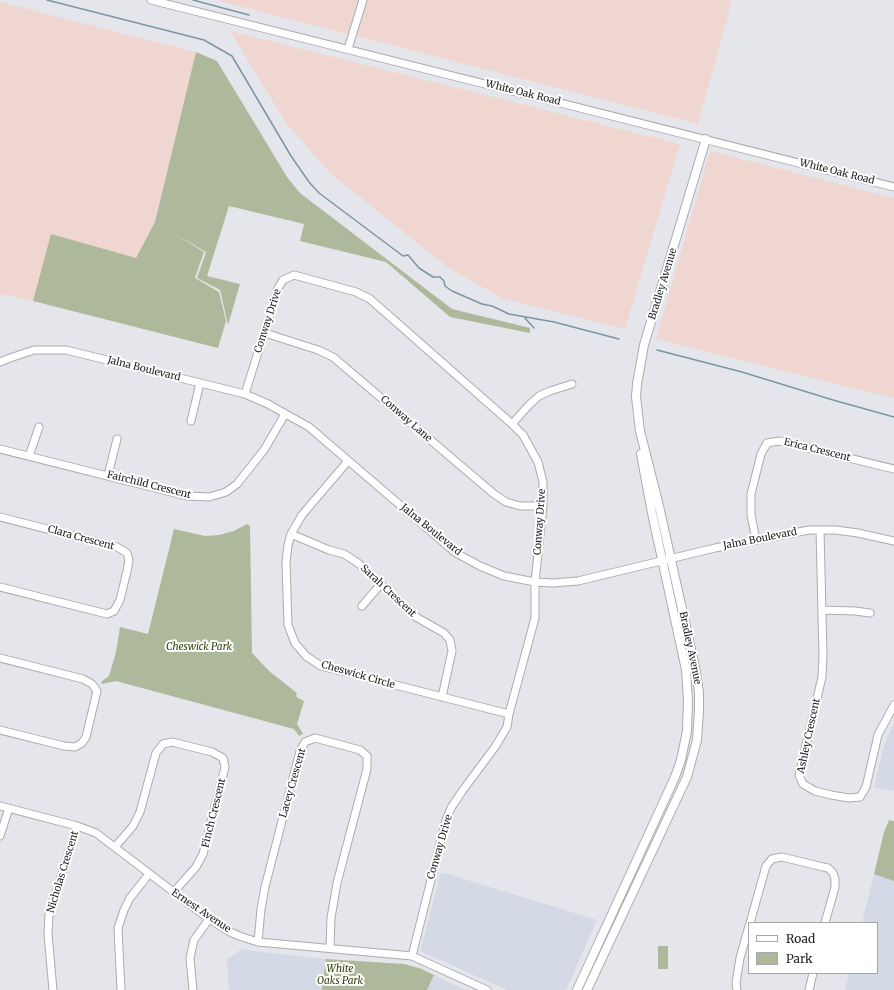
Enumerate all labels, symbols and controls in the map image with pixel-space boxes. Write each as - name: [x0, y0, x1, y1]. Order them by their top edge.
- street label: White Oak Road: [484, 78, 562, 108]
- street label: White Oak Road: [798, 157, 876, 187]
- street label: Bradley Avenue: [646, 247, 680, 321]
- street label: Conway Drive: [252, 288, 284, 354]
- street label: Jalna Boulevard: [106, 354, 182, 384]
- street label: Conway Lane: [378, 393, 434, 445]
- street label: Erica Crescent: [782, 436, 852, 464]
- street label: Fairchild Crescent: [106, 469, 192, 501]
- street label: Conway Drive: [532, 488, 548, 556]
- street label: Jalna Boulevard: [398, 502, 464, 558]
- street label: Clara Crescent: [46, 523, 116, 553]
- street label: Jalna Boulevard: [722, 526, 798, 552]
- street label: Sarah Crescent: [358, 562, 418, 620]
- street label: Bradley Avenue: [676, 610, 704, 686]
- park label: Cheswick Park: [166, 641, 232, 653]
- street label: Cheswick Circle: [320, 659, 396, 691]
- street label: Ashley Crescent: [795, 697, 823, 775]
- street label: Lacey Crescent: [277, 747, 309, 819]
- street label: Finch Crescent: [200, 777, 228, 849]
- street label: Conway Drive: [425, 813, 455, 881]
- street label: Nicholas Crescent: [45, 829, 81, 915]
- street label: Ernest Avenue: [169, 887, 233, 935]
- legend: [748, 922, 878, 974]
- text: Road: [786, 931, 815, 946]
- text: Park: [786, 951, 813, 966]
- park label: White Oaks Park: [317, 963, 363, 986]

